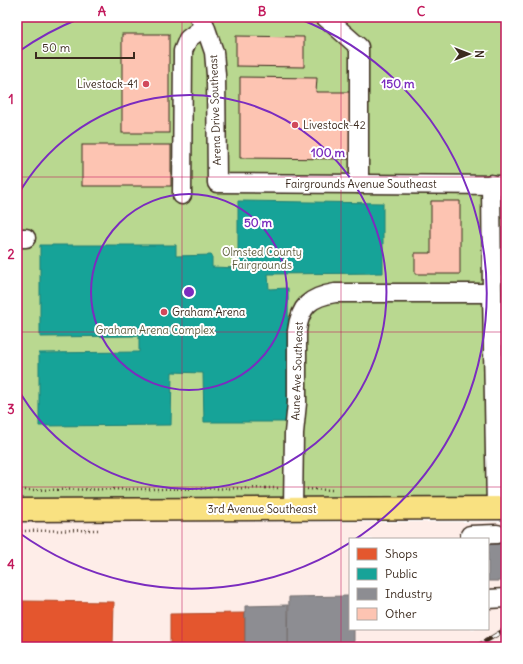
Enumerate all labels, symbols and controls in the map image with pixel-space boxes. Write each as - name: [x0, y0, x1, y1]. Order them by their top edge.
- text: A: [98, 3, 107, 20]
- text: B: [258, 3, 267, 20]
- text: C: [417, 3, 426, 20]
- scale bar: [36, 34, 134, 60]
- north arrow: [449, 34, 489, 74]
- text: 50 m: [42, 40, 71, 55]
- text: N: [472, 50, 486, 58]
- street label: Arena Drive Southeast: [206, 54, 224, 166]
- text: 150 m: [382, 76, 415, 91]
- place label: Livestock-41: [77, 77, 138, 91]
- marker: Livestock-41: [141, 79, 151, 89]
- text: 1: [8, 91, 14, 108]
- place label: Livestock-42: [303, 118, 366, 132]
- marker: Livestock-42: [290, 120, 300, 130]
- text: 100 m: [311, 145, 345, 160]
- street label: Fairgrounds Avenue Southeast: [285, 177, 437, 191]
- text: 50 m: [244, 215, 273, 230]
- park label: Olmsted County Fairgrounds: [222, 245, 302, 272]
- text: 2: [7, 246, 15, 263]
- centre of rings: [182, 285, 196, 299]
- place label: Graham Arena: [172, 305, 245, 319]
- marker: Graham Arena: [159, 307, 169, 317]
- street label: Aune Ave Southeast: [288, 321, 306, 421]
- park label: Graham Arena Complex: [96, 323, 215, 337]
- text: 3: [7, 401, 15, 418]
- street label: 3rd Avenue Southeast: [208, 502, 317, 516]
- legend: [349, 538, 489, 630]
- text: Shops: [385, 546, 418, 561]
- text: 4: [7, 556, 15, 573]
- text: Public: [385, 566, 417, 581]
- text: Industry: [385, 586, 432, 601]
- text: Other: [385, 606, 417, 621]

